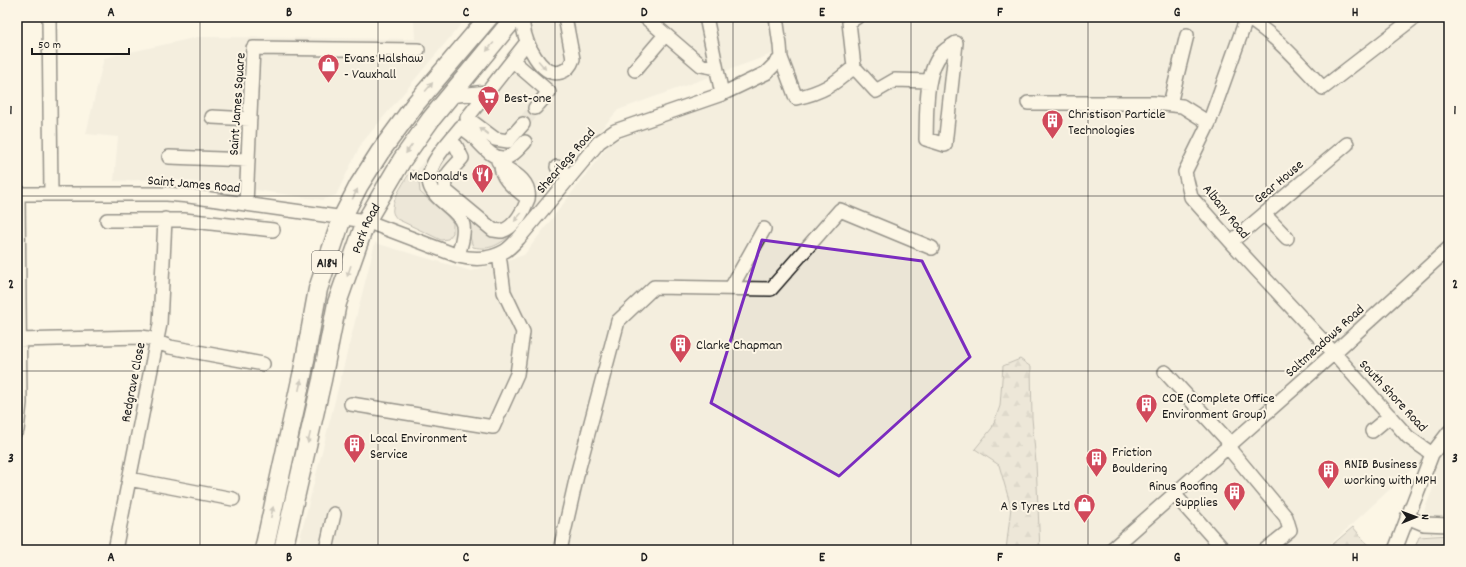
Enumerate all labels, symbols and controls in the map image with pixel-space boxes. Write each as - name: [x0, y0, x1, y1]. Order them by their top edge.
- text: A: [107, 4, 115, 23]
- text: B: [286, 4, 292, 23]
- text: C: [463, 4, 470, 23]
- text: D: [641, 4, 648, 23]
- text: E: [819, 4, 826, 23]
- text: F: [997, 4, 1003, 23]
- text: G: [1174, 4, 1181, 23]
- text: H: [1352, 4, 1359, 23]
- scale bar: [32, 30, 129, 56]
- text: 50 m: [38, 37, 61, 54]
- one-way arrow: [485, 42, 494, 52]
- place label: Evans Halshaw - Vauxhall: [344, 49, 423, 85]
- street label: Saint James Square: [224, 52, 252, 156]
- shop icon: Evans Halshaw - Vauxhall: [315, 52, 341, 85]
- one-way arrow: [537, 60, 546, 70]
- one-way arrow: [425, 82, 434, 93]
- supermarket icon: Best-one: [476, 84, 502, 117]
- place label: Best-one: [504, 89, 552, 109]
- text: 1: [10, 102, 13, 121]
- text: 1: [1454, 102, 1457, 121]
- place label: Christison Particle Technologies: [1068, 105, 1165, 141]
- building icon: Christison Particle Technologies: [1040, 108, 1066, 141]
- street label: Shearlegs Road: [532, 124, 601, 199]
- one-way arrow: [479, 127, 490, 135]
- one-way arrow: [405, 144, 413, 154]
- street label: Gear House: [1250, 156, 1309, 209]
- restaurant icon: McDonald's: [470, 162, 496, 195]
- place label: McDonald's: [409, 167, 468, 187]
- street label: Saint James Road: [147, 171, 241, 199]
- street label: Albany Road: [1197, 181, 1254, 244]
- one-way arrow: [352, 188, 358, 199]
- street label: Park Road: [347, 200, 386, 257]
- one-way arrow: [513, 212, 522, 223]
- road number: A184: [312, 251, 342, 273]
- one-way arrow: [345, 265, 351, 277]
- text: 2: [8, 276, 14, 295]
- text: 2: [1452, 276, 1458, 295]
- street label: Saltmeadows Road: [1281, 300, 1369, 383]
- building icon: Clarke Chapman: [667, 331, 693, 364]
- place label: Clarke Chapman: [696, 336, 782, 356]
- street label: Redgrave Close: [116, 341, 152, 424]
- street label: South Shore Road: [1354, 356, 1431, 437]
- one-way arrow: [297, 379, 303, 391]
- place label: COE (Complete Office Environment Group): [1162, 389, 1275, 425]
- building icon: COE (Complete Office Environment Group): [1133, 392, 1159, 425]
- place label: Local Environment Service: [370, 429, 467, 465]
- one-way arrow: [305, 432, 311, 444]
- building icon: Local Environment Service: [342, 432, 368, 465]
- place label: Friction Bouldering: [1112, 443, 1167, 479]
- building icon: Friction Bouldering: [1083, 446, 1109, 479]
- text: 3: [8, 450, 14, 469]
- text: 3: [1452, 450, 1458, 469]
- place label: RNIB Business working with MPH: [1344, 455, 1437, 491]
- building icon: RNIB Business working with MPH: [1316, 458, 1342, 491]
- place label: Rinus Roofing Supplies: [1149, 477, 1218, 513]
- building icon: Rinus Roofing Supplies: [1221, 480, 1247, 513]
- shop icon: A S Tyres Ltd: [1072, 492, 1098, 525]
- place label: A S Tyres Ltd: [1001, 497, 1070, 517]
- north arrow: [1396, 497, 1436, 537]
- one-way arrow: [270, 506, 276, 518]
- text: N: [1416, 514, 1432, 520]
- text: A: [107, 549, 115, 567]
- text: B: [286, 549, 292, 567]
- text: C: [463, 549, 470, 567]
- text: D: [641, 549, 648, 567]
- text: E: [819, 549, 826, 567]
- text: F: [997, 549, 1003, 567]
- text: G: [1174, 549, 1181, 567]
- text: H: [1352, 549, 1359, 567]

